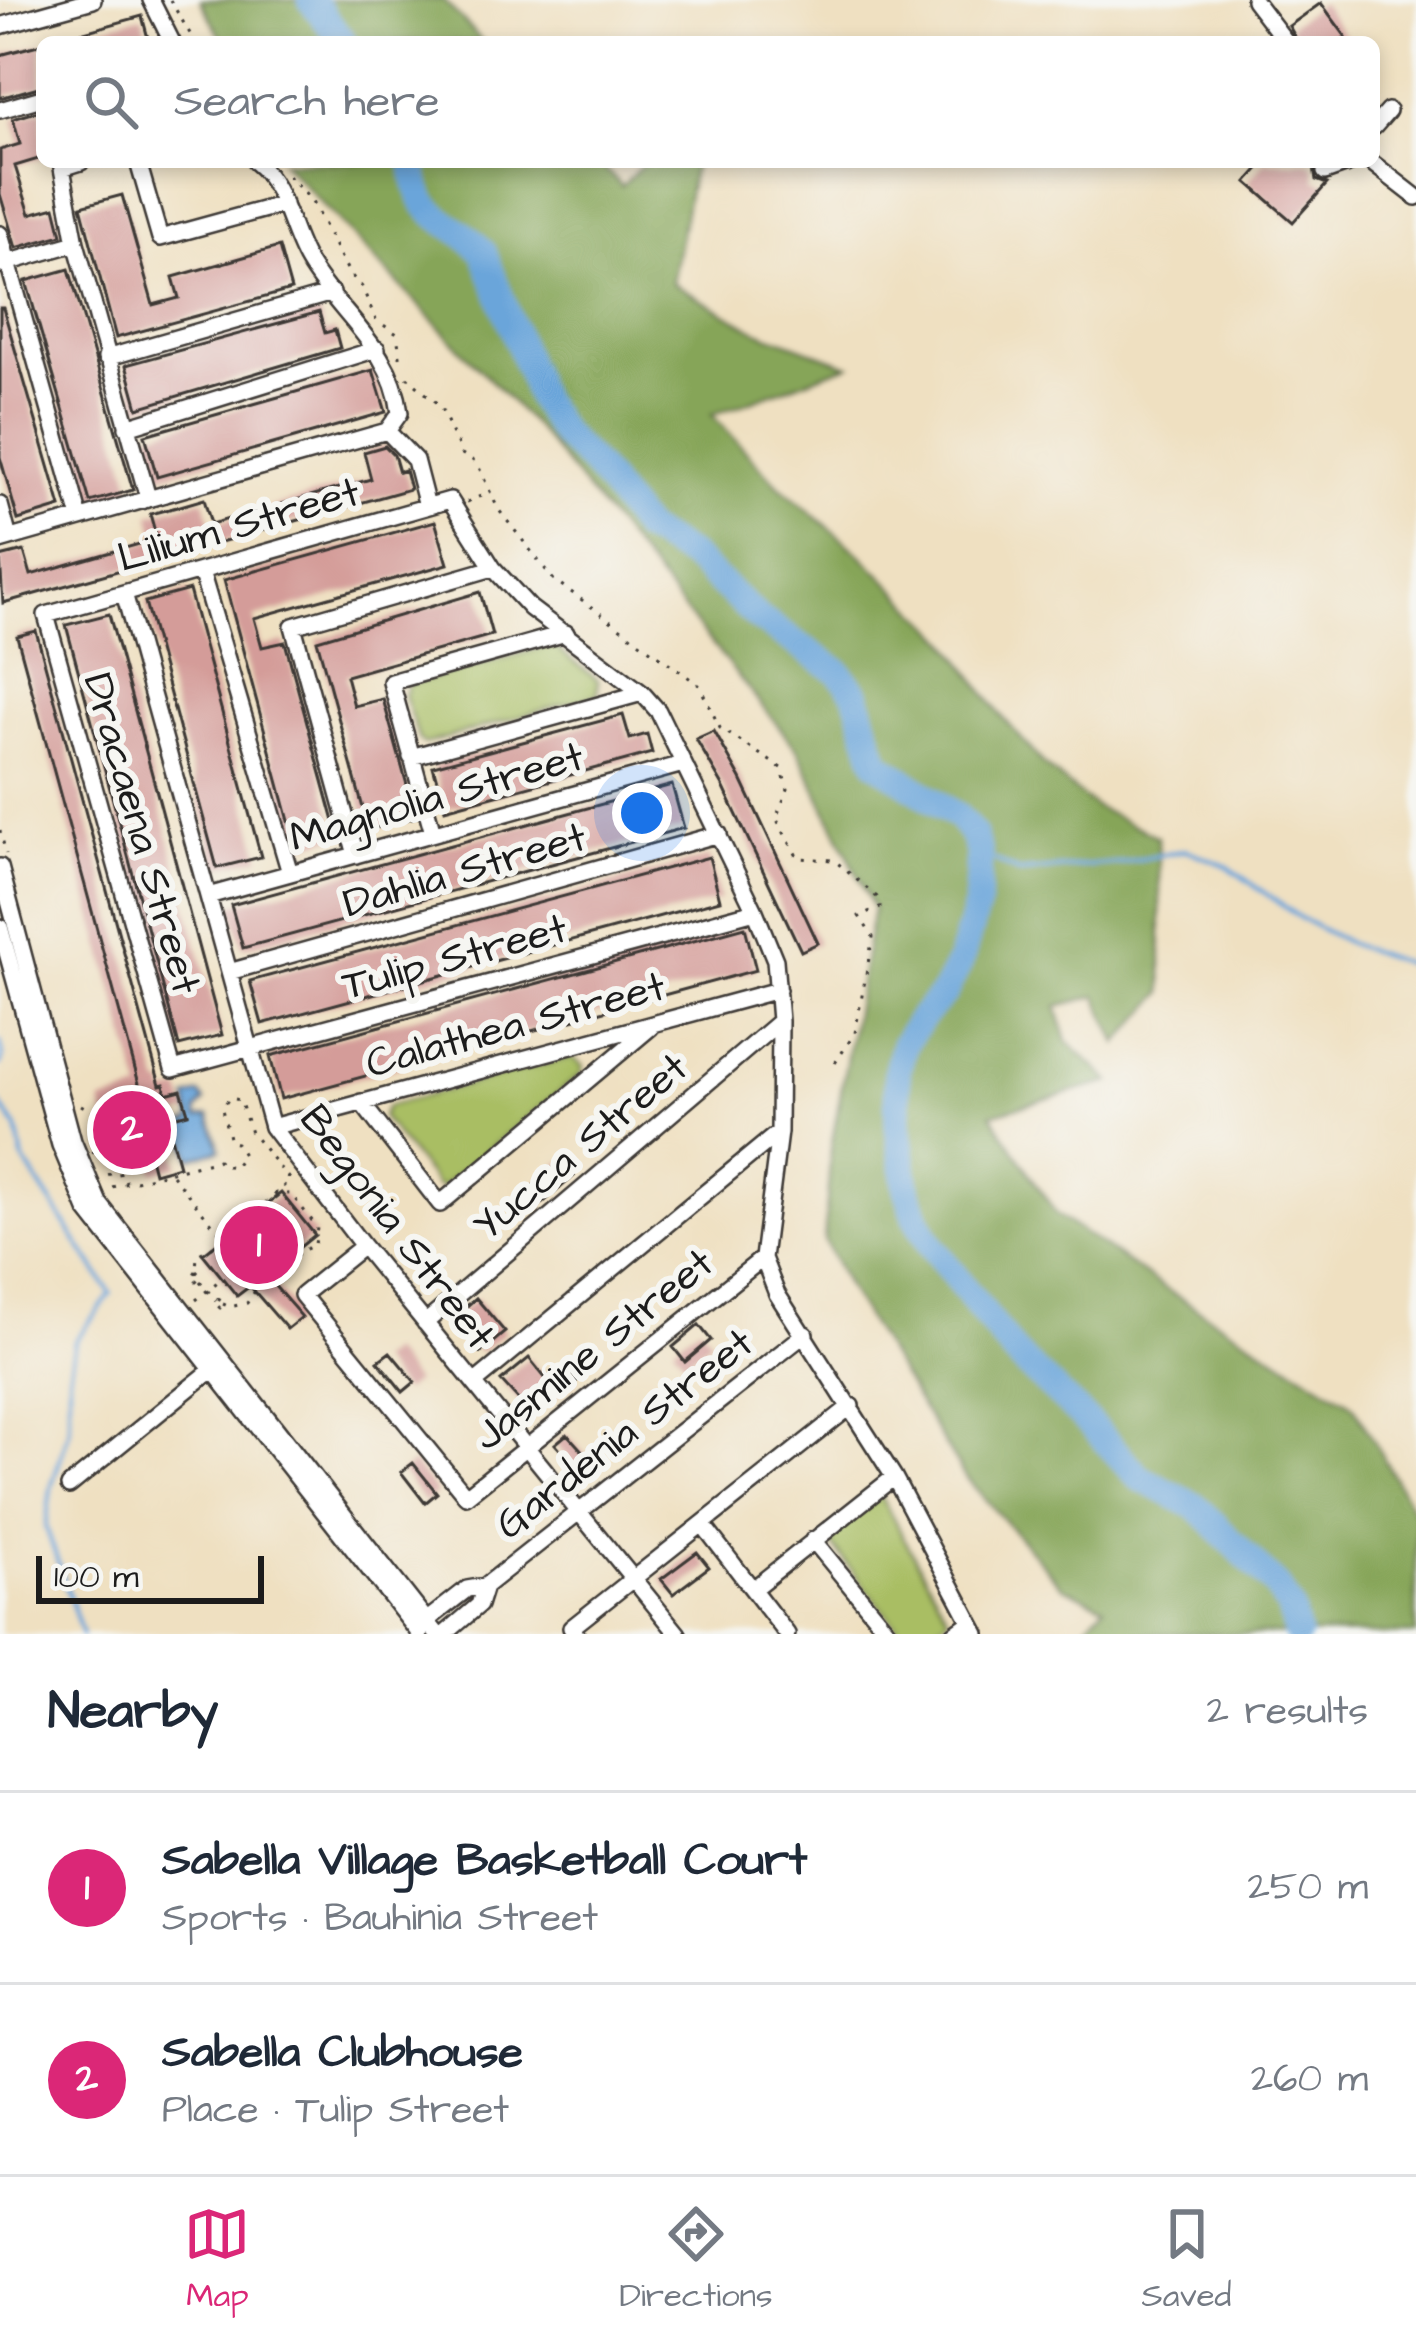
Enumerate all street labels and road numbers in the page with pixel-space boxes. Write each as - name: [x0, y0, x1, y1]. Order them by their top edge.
- street label: Lilium Street: [111, 464, 366, 588]
- street label: Dracaena Street: [68, 667, 215, 1001]
- street label: Magnolia Street: [283, 728, 591, 868]
- street label: Dahlia Street: [337, 809, 593, 933]
- street label: Tulip Street: [336, 900, 573, 1016]
- street label: Calathea Street: [360, 958, 672, 1094]
- street label: Yucca Street: [461, 1040, 701, 1255]
- street label: Begonia Street: [285, 1093, 508, 1362]
- street label: Jasmine Street: [461, 1235, 726, 1465]
- street label: Gardenia Street: [484, 1315, 766, 1554]

